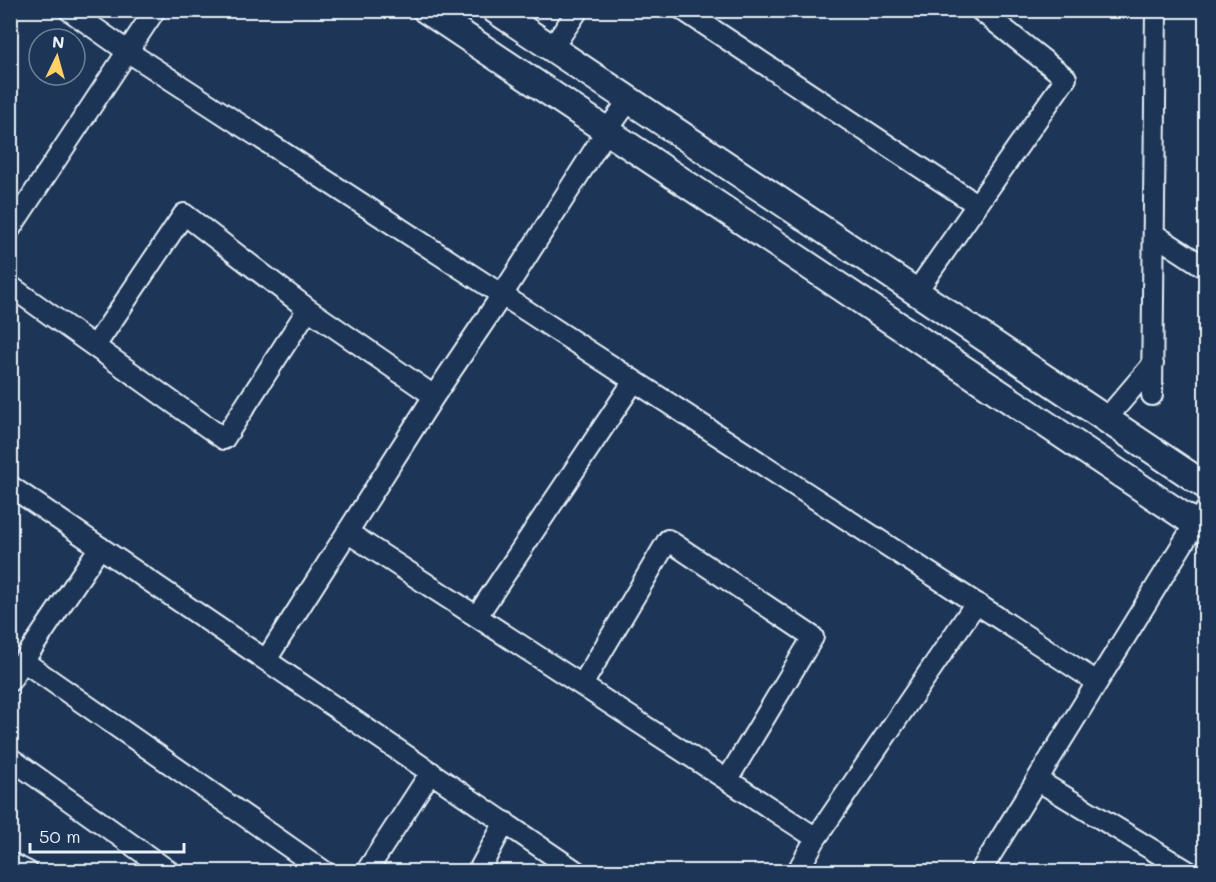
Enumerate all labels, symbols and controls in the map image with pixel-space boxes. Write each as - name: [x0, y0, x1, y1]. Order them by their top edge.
- north arrow: [27, 27, 87, 87]
- text: N: [51, 31, 65, 53]
- scale bar: [30, 816, 184, 854]
- text: 50 m: [39, 824, 81, 848]

